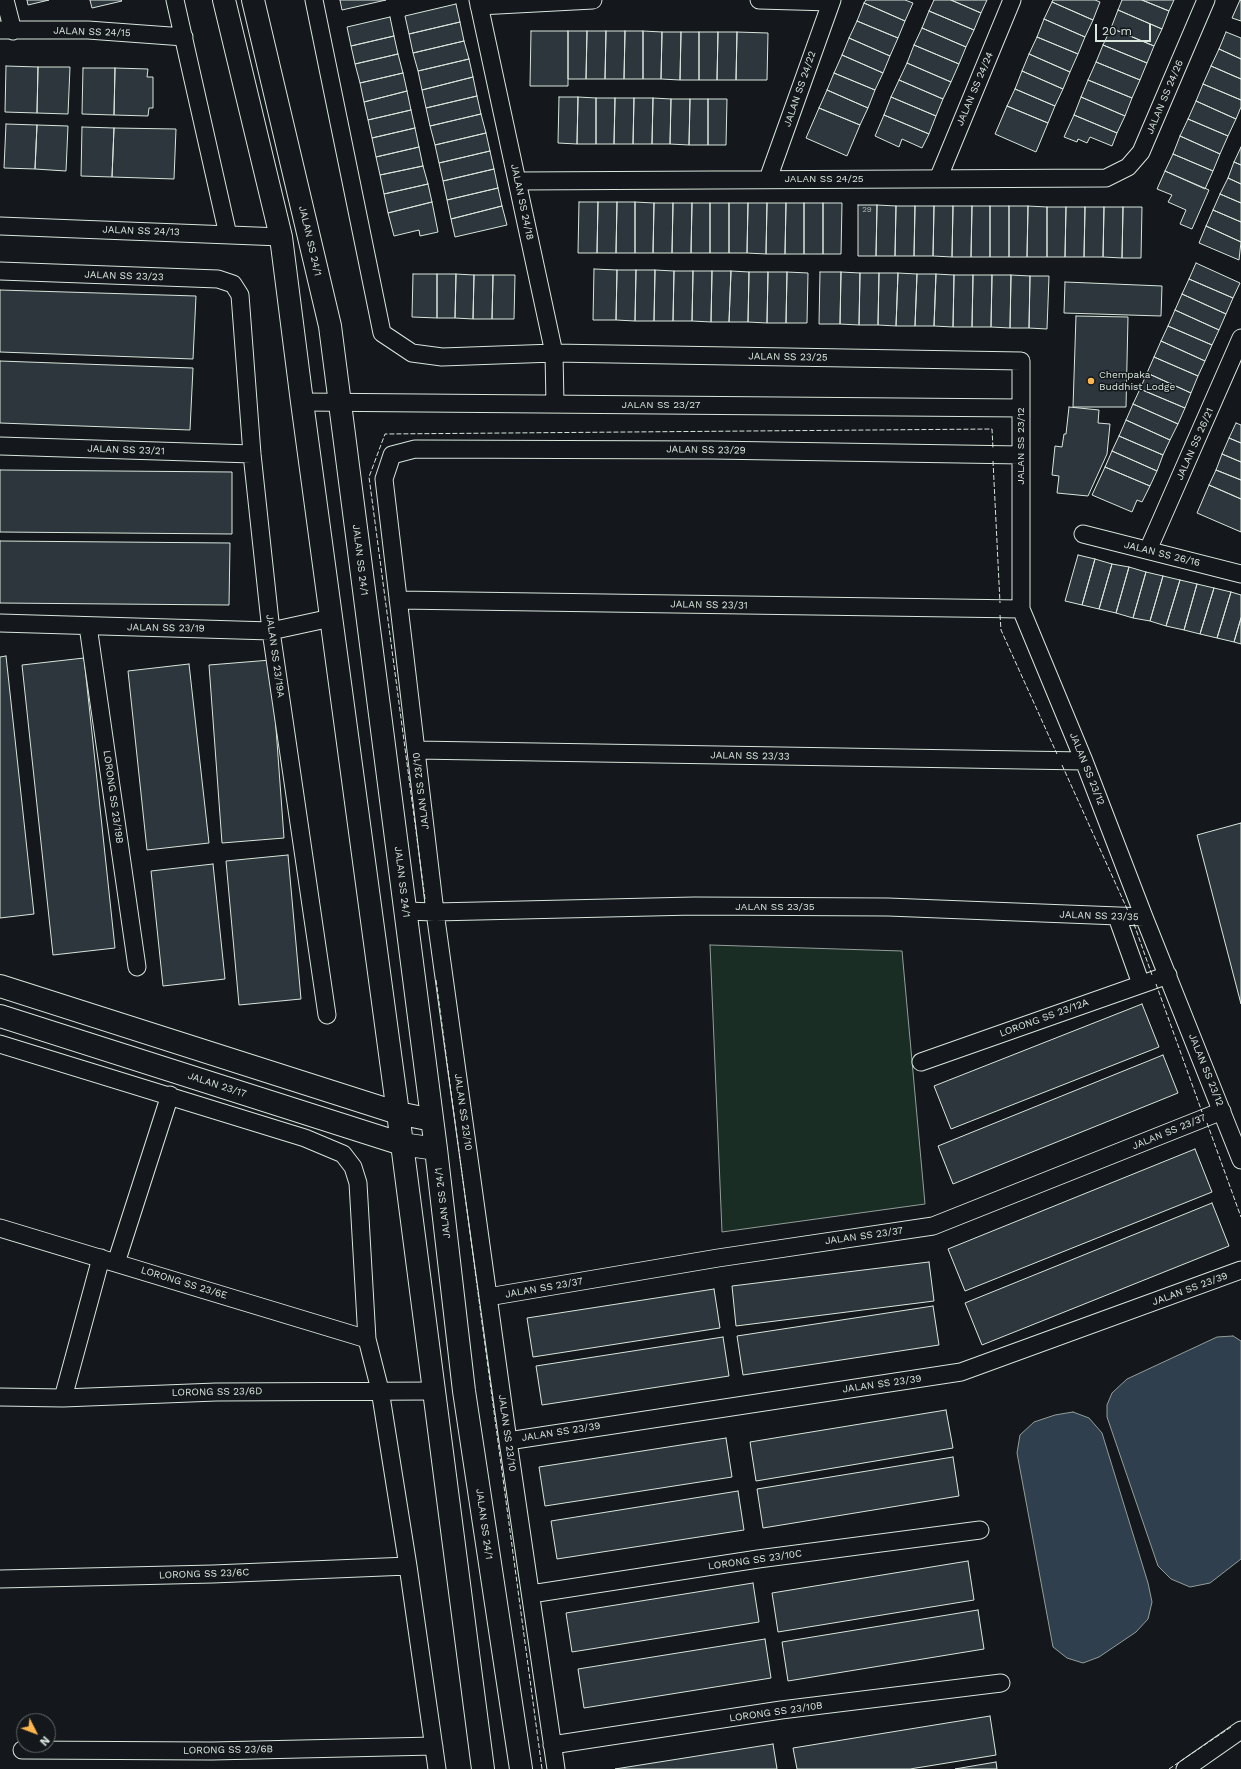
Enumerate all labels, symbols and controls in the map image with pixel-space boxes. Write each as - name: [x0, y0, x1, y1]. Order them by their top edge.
- scale bar: [1097, 16, 1153, 42]
- text: 20 m: [1102, 24, 1132, 38]
- street label: JALAN SS 24/15: [53, 25, 131, 39]
- street label: JALAN SS 24/22: [781, 50, 819, 128]
- street label: JALAN SS 24/24: [954, 50, 996, 128]
- street label: JALAN SS 24/26: [1144, 58, 1186, 136]
- street label: JALAN SS 24/18: [508, 163, 536, 241]
- street label: JALAN SS 24/25: [784, 173, 864, 185]
- street label: JALAN SS 24/1: [296, 205, 324, 277]
- house number: 29: [862, 205, 872, 215]
- street label: JALAN SS 24/13: [102, 224, 180, 238]
- street label: JALAN SS 23/23: [84, 269, 164, 283]
- street label: JALAN SS 23/25: [748, 350, 828, 364]
- place label: Chempaka Buddhist Lodge: [1099, 369, 1175, 392]
- marker: Chempaka Buddhist Lodge: [1086, 376, 1096, 386]
- street label: JALAN SS 23/27: [622, 399, 700, 411]
- street label: JALAN SS 26/21: [1174, 406, 1216, 482]
- street label: JALAN SS 23/12: [1015, 407, 1027, 485]
- street label: JALAN SS 23/21: [87, 443, 165, 457]
- street label: JALAN SS 23/29: [666, 443, 746, 457]
- street label: JALAN SS 24/1: [350, 524, 370, 596]
- street label: JALAN SS 26/16: [1123, 539, 1201, 569]
- street label: JALAN SS 23/31: [670, 598, 748, 612]
- street label: JALAN SS 23/19A: [263, 613, 287, 699]
- street label: JALAN SS 23/19: [127, 621, 205, 635]
- street label: JALAN SS 23/12: [1067, 731, 1107, 807]
- street label: JALAN SS 23/33: [710, 749, 790, 763]
- street label: LORONG SS 23/19B: [101, 750, 125, 844]
- street label: JALAN SS 23/10: [410, 752, 432, 830]
- street label: JALAN SS 24/1: [392, 846, 412, 918]
- street label: JALAN SS 23/35: [735, 901, 815, 913]
- street label: JALAN SS 23/35: [1059, 909, 1139, 923]
- street label: LORONG SS 23/12A: [998, 996, 1090, 1040]
- street label: JALAN SS 23/12: [1186, 1032, 1226, 1108]
- street label: JALAN 23/17: [186, 1070, 248, 1100]
- street label: JALAN SS 23/10: [452, 1073, 474, 1151]
- street label: JALAN SS 23/37: [1130, 1112, 1208, 1152]
- street label: JALAN SS 24/1: [433, 1167, 453, 1239]
- street label: JALAN SS 23/37: [824, 1225, 904, 1247]
- street label: LORONG SS 23/6E: [139, 1264, 229, 1302]
- street label: JALAN SS 23/39: [1151, 1270, 1229, 1308]
- street label: JALAN SS 23/37: [504, 1275, 584, 1301]
- street label: JALAN SS 23/39: [842, 1373, 922, 1395]
- street label: LORONG SS 23/6D: [172, 1385, 262, 1399]
- street label: JALAN SS 23/10: [496, 1394, 518, 1472]
- street label: JALAN SS 23/39: [521, 1420, 601, 1444]
- street label: JALAN SS 24/1: [473, 1488, 495, 1560]
- street label: LORONG SS 23/10C: [707, 1547, 803, 1573]
- street label: LORONG SS 23/6C: [159, 1566, 249, 1582]
- street label: LORONG SS 23/10B: [729, 1700, 823, 1724]
- north arrow: [16, 1713, 56, 1753]
- text: N: [37, 1733, 52, 1748]
- street label: LORONG SS 23/6B: [183, 1743, 273, 1757]

